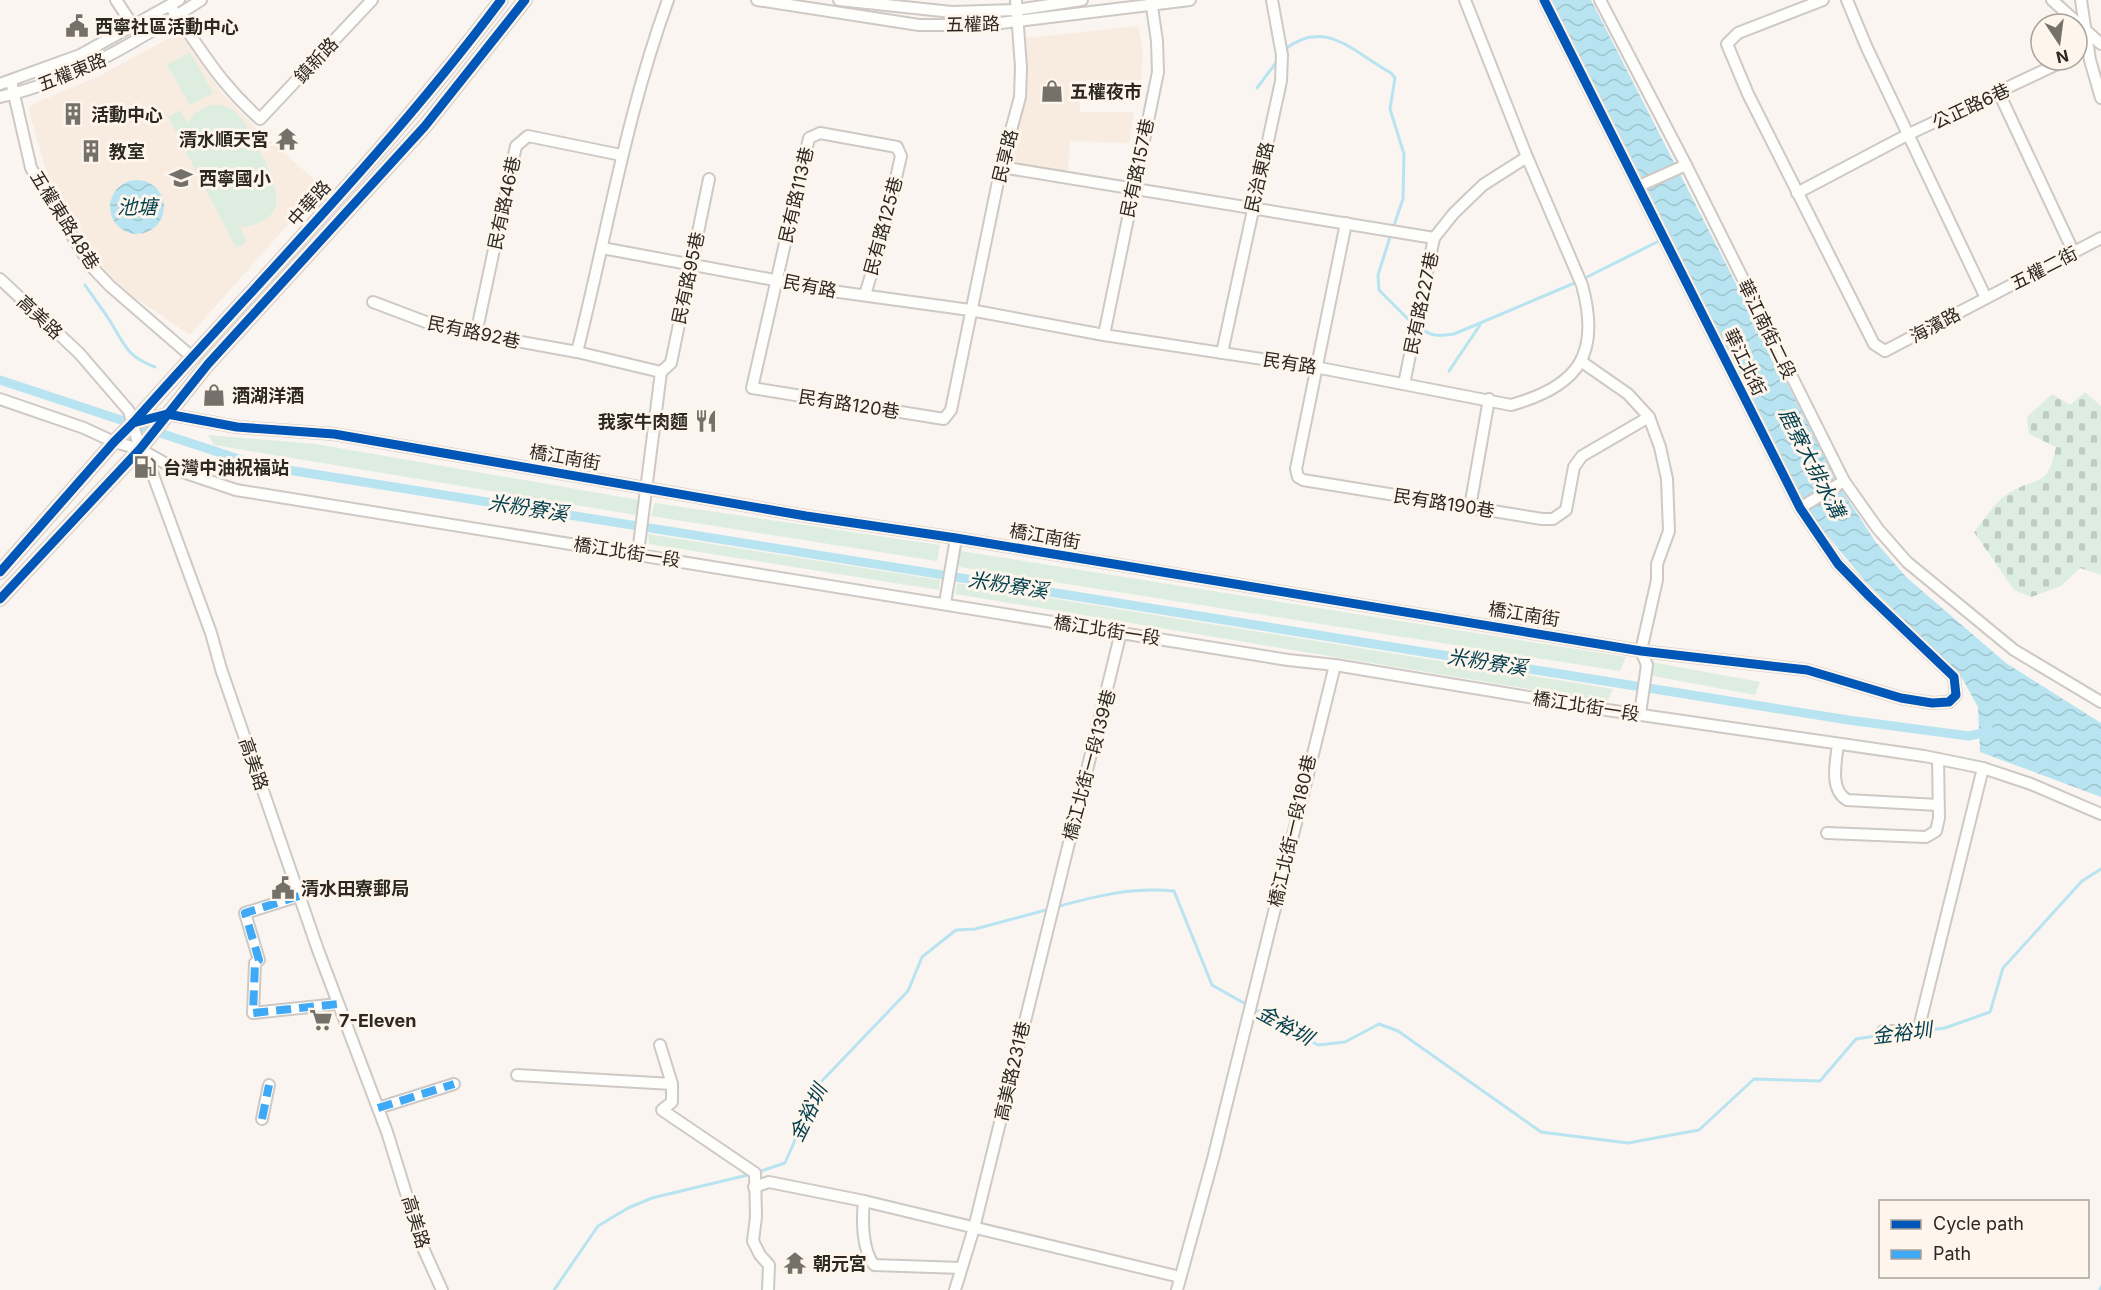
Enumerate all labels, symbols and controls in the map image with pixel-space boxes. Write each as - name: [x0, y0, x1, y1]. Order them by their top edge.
- north arrow: [2029, 12, 2089, 72]
- public building icon: 西寧社區活動中心: [64, 13, 90, 39]
- street label: 五權路: [946, 13, 1000, 35]
- place label: 西寧社區活動中心: [95, 16, 239, 37]
- street label: 鎮新路: [290, 33, 342, 87]
- text: N: [2054, 45, 2071, 68]
- street label: 五權東路: [35, 49, 109, 95]
- shop icon: 五權夜市: [1039, 78, 1065, 104]
- street label: 公正路6巷: [1929, 79, 2013, 133]
- place label: 五權夜市: [1070, 81, 1142, 102]
- building icon: 活動中心: [60, 101, 86, 127]
- place label: 活動中心: [91, 104, 163, 125]
- street label: 民有路157巷: [1116, 117, 1158, 219]
- temple icon: 清水順天宮: [274, 126, 300, 152]
- street label: 民享路: [988, 127, 1022, 185]
- place label: 清水順天宮: [179, 129, 269, 150]
- building icon: 教室: [78, 138, 104, 164]
- street label: 民治東路: [1241, 140, 1277, 214]
- place label: 教室: [109, 141, 145, 162]
- street label: 民有路113巷: [775, 145, 817, 245]
- street label: 民有路46巷: [484, 154, 524, 252]
- school or university icon: 西寧國小: [168, 165, 194, 191]
- street label: 五權東路48巷: [26, 167, 104, 273]
- place label: 西寧國小: [199, 168, 271, 189]
- street label: 民有路125巷: [860, 174, 906, 278]
- street label: 中華路: [283, 176, 335, 230]
- water label: 池塘: [117, 195, 160, 219]
- street label: 民有路95巷: [668, 230, 708, 326]
- street label: 五權二街: [2007, 242, 2081, 294]
- street label: 民有路227巷: [1400, 250, 1442, 356]
- street label: 民有路: [781, 271, 839, 301]
- street label: 華江南街二段: [1734, 276, 1800, 382]
- street label: 高美路: [13, 291, 67, 343]
- street label: 海濱路: [1906, 303, 1964, 347]
- street label: 民有路92巷: [426, 312, 522, 352]
- street label: 華江北街: [1720, 325, 1770, 399]
- street label: 民有路: [1262, 348, 1318, 378]
- shop icon: 酒湖洋酒: [201, 382, 227, 408]
- place label: 酒湖洋酒: [232, 385, 304, 406]
- street label: 民有路120巷: [797, 386, 901, 422]
- water label: 鹿寮大排水溝: [1774, 404, 1851, 525]
- restaurant icon: 我家牛肉麵: [693, 408, 719, 434]
- place label: 我家牛肉麵: [598, 411, 688, 432]
- street label: 橋江南街: [528, 440, 602, 474]
- fuel station icon: 台灣中油祝福站: [132, 454, 158, 480]
- place label: 台灣中油祝福站: [163, 457, 289, 478]
- street label: 民有路190巷: [1392, 485, 1496, 521]
- water label: 米粉寮溪: [487, 490, 572, 527]
- street label: 橋江南街: [1008, 519, 1082, 553]
- street label: 橋江北街一段: [572, 533, 682, 571]
- water label: 米粉寮溪: [967, 567, 1052, 604]
- street label: 橋江南街: [1487, 598, 1561, 630]
- street label: 橋江北街一段: [1052, 611, 1162, 649]
- water label: 米粉寮溪: [1446, 644, 1531, 681]
- street label: 橋江北街一段139巷: [1059, 687, 1119, 843]
- street label: 橋江北街一段: [1531, 687, 1641, 725]
- street label: 高美路: [235, 735, 273, 793]
- street label: 橋江北街一段180巷: [1264, 753, 1320, 909]
- public building icon: 清水田寮郵局: [270, 875, 296, 901]
- place label: 清水田寮郵局: [301, 878, 409, 899]
- water label: 金裕圳: [1253, 1000, 1320, 1051]
- supermarket icon: 7-Eleven: [308, 1007, 334, 1033]
- place label: 7-Eleven: [339, 1010, 417, 1031]
- water label: 金裕圳: [1871, 1017, 1936, 1049]
- street label: 高美路231巷: [990, 1019, 1034, 1123]
- water label: 金裕圳: [784, 1078, 833, 1145]
- street label: 高美路: [398, 1193, 434, 1251]
- legend: [1879, 1200, 2089, 1278]
- text: Cycle path: [1933, 1213, 2024, 1234]
- text: Path: [1933, 1243, 1971, 1264]
- temple icon: 朝元宮: [782, 1250, 808, 1276]
- place label: 朝元宮: [813, 1253, 867, 1274]

